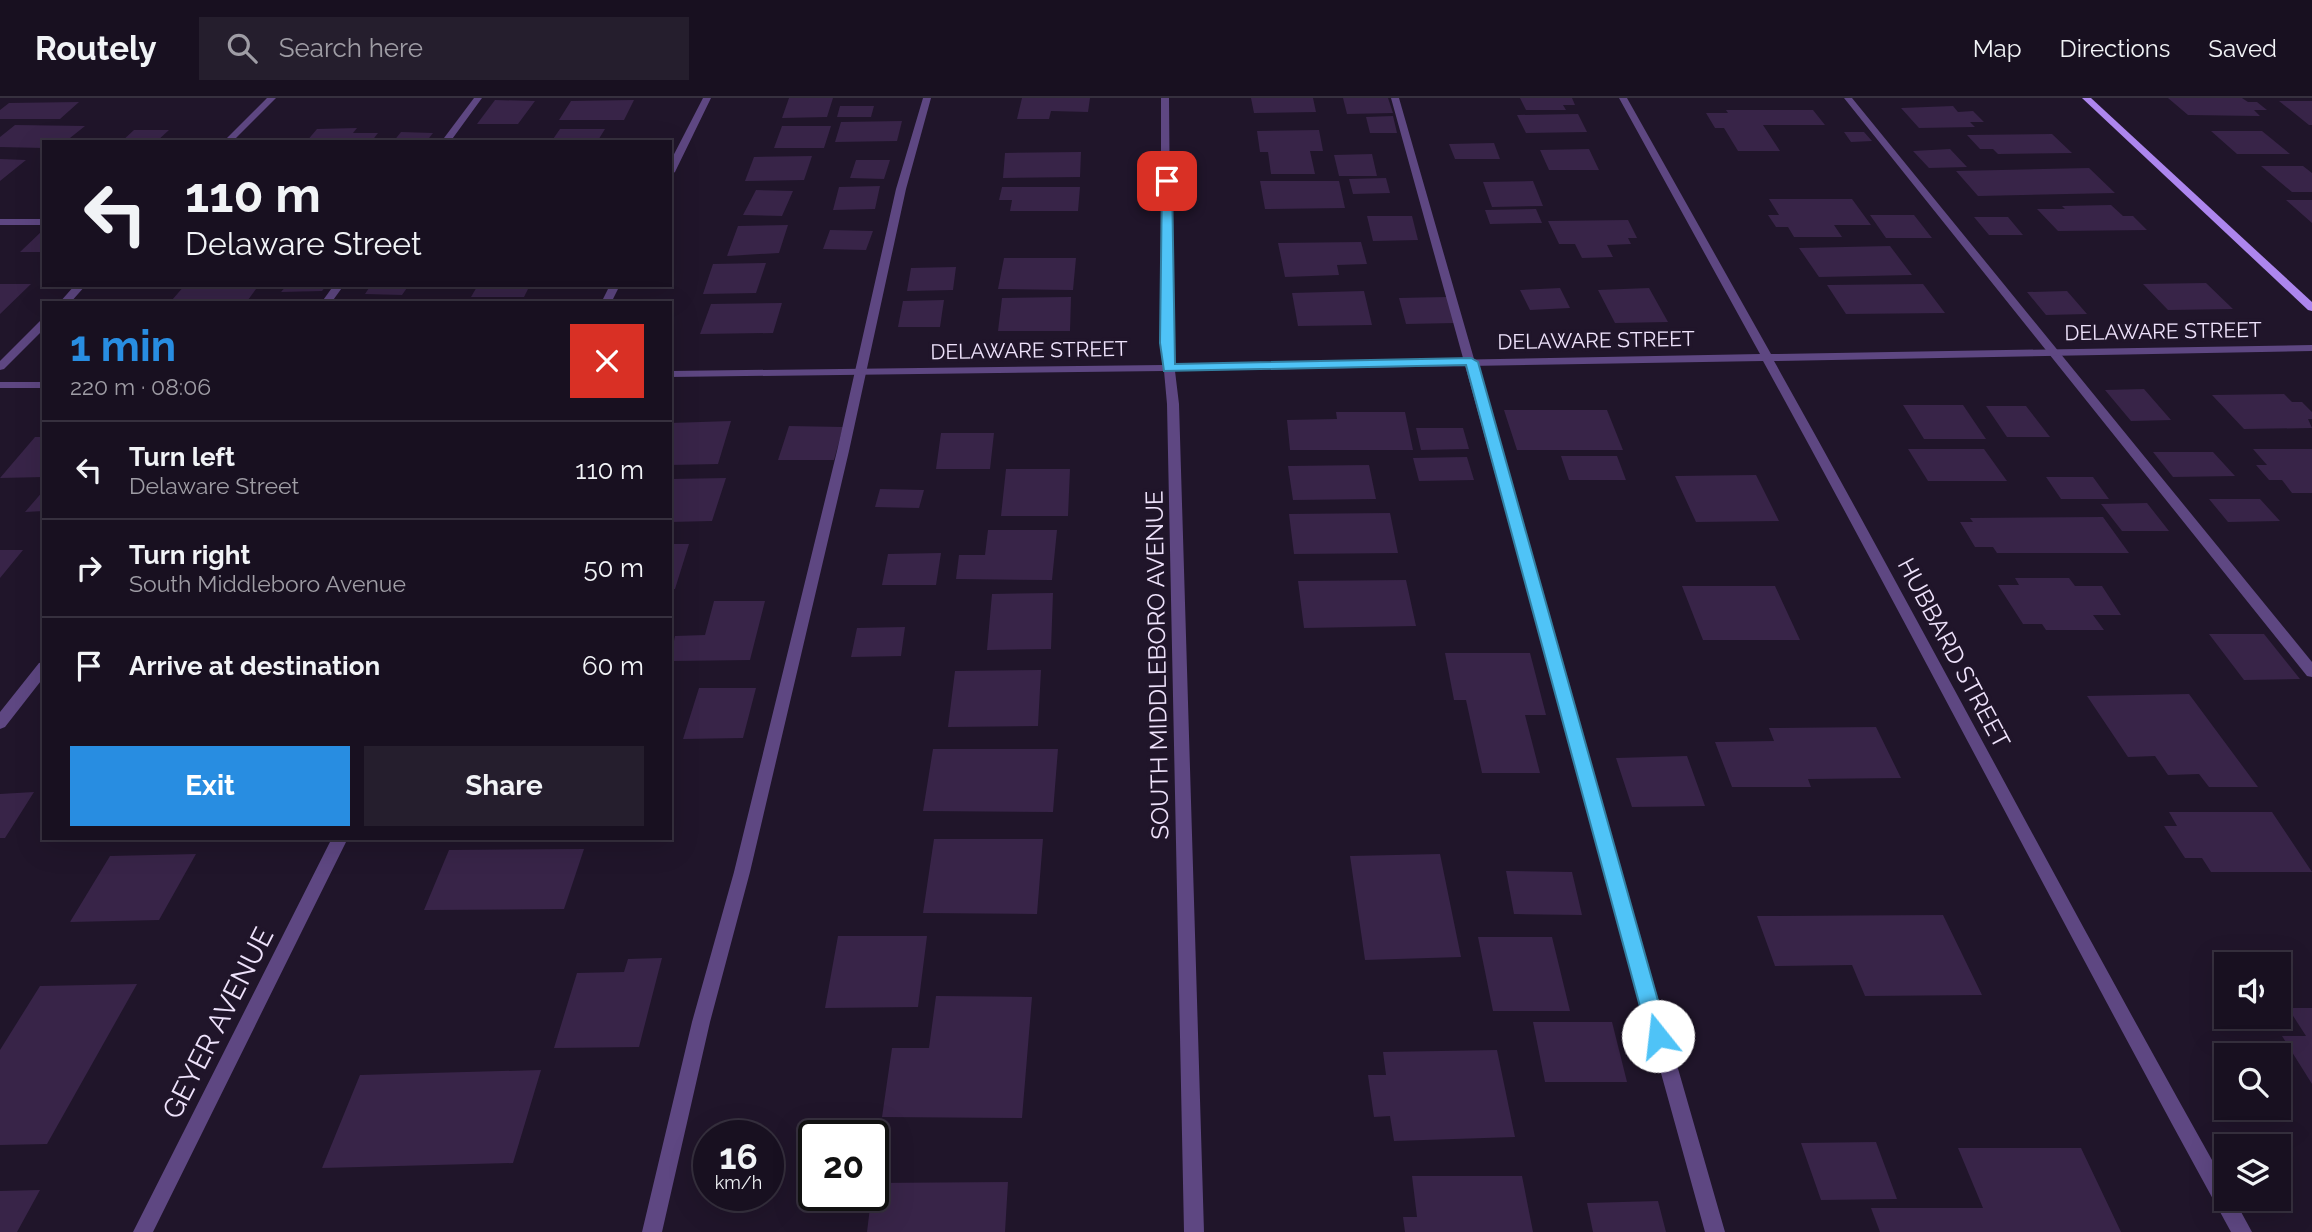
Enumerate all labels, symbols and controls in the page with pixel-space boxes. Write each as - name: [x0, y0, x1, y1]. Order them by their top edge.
- search box: [199, 17, 689, 80]
- text: Routely: [35, 29, 157, 68]
- icon: search: [223, 29, 261, 67]
- text: Search here: [279, 33, 423, 63]
- text: Map: [1973, 34, 2022, 63]
- text: Directions: [2060, 34, 2170, 63]
- text: Saved: [2208, 34, 2277, 63]
- pin: [1137, 151, 1197, 211]
- icon: arrive: [1148, 162, 1186, 200]
- text: 110 m: [185, 166, 321, 223]
- icon: left: [70, 168, 161, 259]
- text: Delaware Street: [185, 225, 422, 262]
- street label: DELAWARE STREET: [2064, 317, 2262, 345]
- text: 1 min: [70, 322, 176, 371]
- button: close: [570, 324, 644, 398]
- street label: DELAWARE STREET: [1497, 326, 1695, 354]
- street label: DELAWARE STREET: [930, 336, 1128, 364]
- text: 220 m · 08:06: [70, 373, 211, 400]
- text: Turn left: [129, 442, 235, 472]
- icon: left: [70, 451, 108, 489]
- text: 110 m: [575, 455, 644, 485]
- text: Delaware Street: [129, 472, 299, 499]
- street label: SOUTH MIDDLEBORO AVENUE: [1139, 490, 1175, 840]
- text: Turn right: [129, 540, 250, 570]
- icon: right: [70, 549, 108, 587]
- text: 50 m: [583, 553, 644, 583]
- street label: HUBBARD STREET: [1892, 553, 2017, 753]
- text: South Middleboro Avenue: [129, 570, 406, 597]
- icon: arrive: [70, 647, 108, 685]
- text: Arrive at destination: [129, 651, 380, 681]
- text: 60 m: [582, 651, 644, 681]
- button: Exit: [70, 746, 350, 826]
- button: Share: [364, 746, 644, 826]
- street label: GEYER AVENUE: [156, 922, 280, 1124]
- map controls: [2214, 952, 2291, 1211]
- button: sound: [2214, 952, 2291, 1029]
- position arrow: [1621, 999, 1695, 1073]
- button: search: [2214, 1043, 2291, 1120]
- speed limit sign: 20: [798, 1120, 889, 1211]
- button: layers: [2214, 1134, 2291, 1211]
- text: 16: [719, 1136, 758, 1177]
- text: km/h: [715, 1172, 762, 1193]

